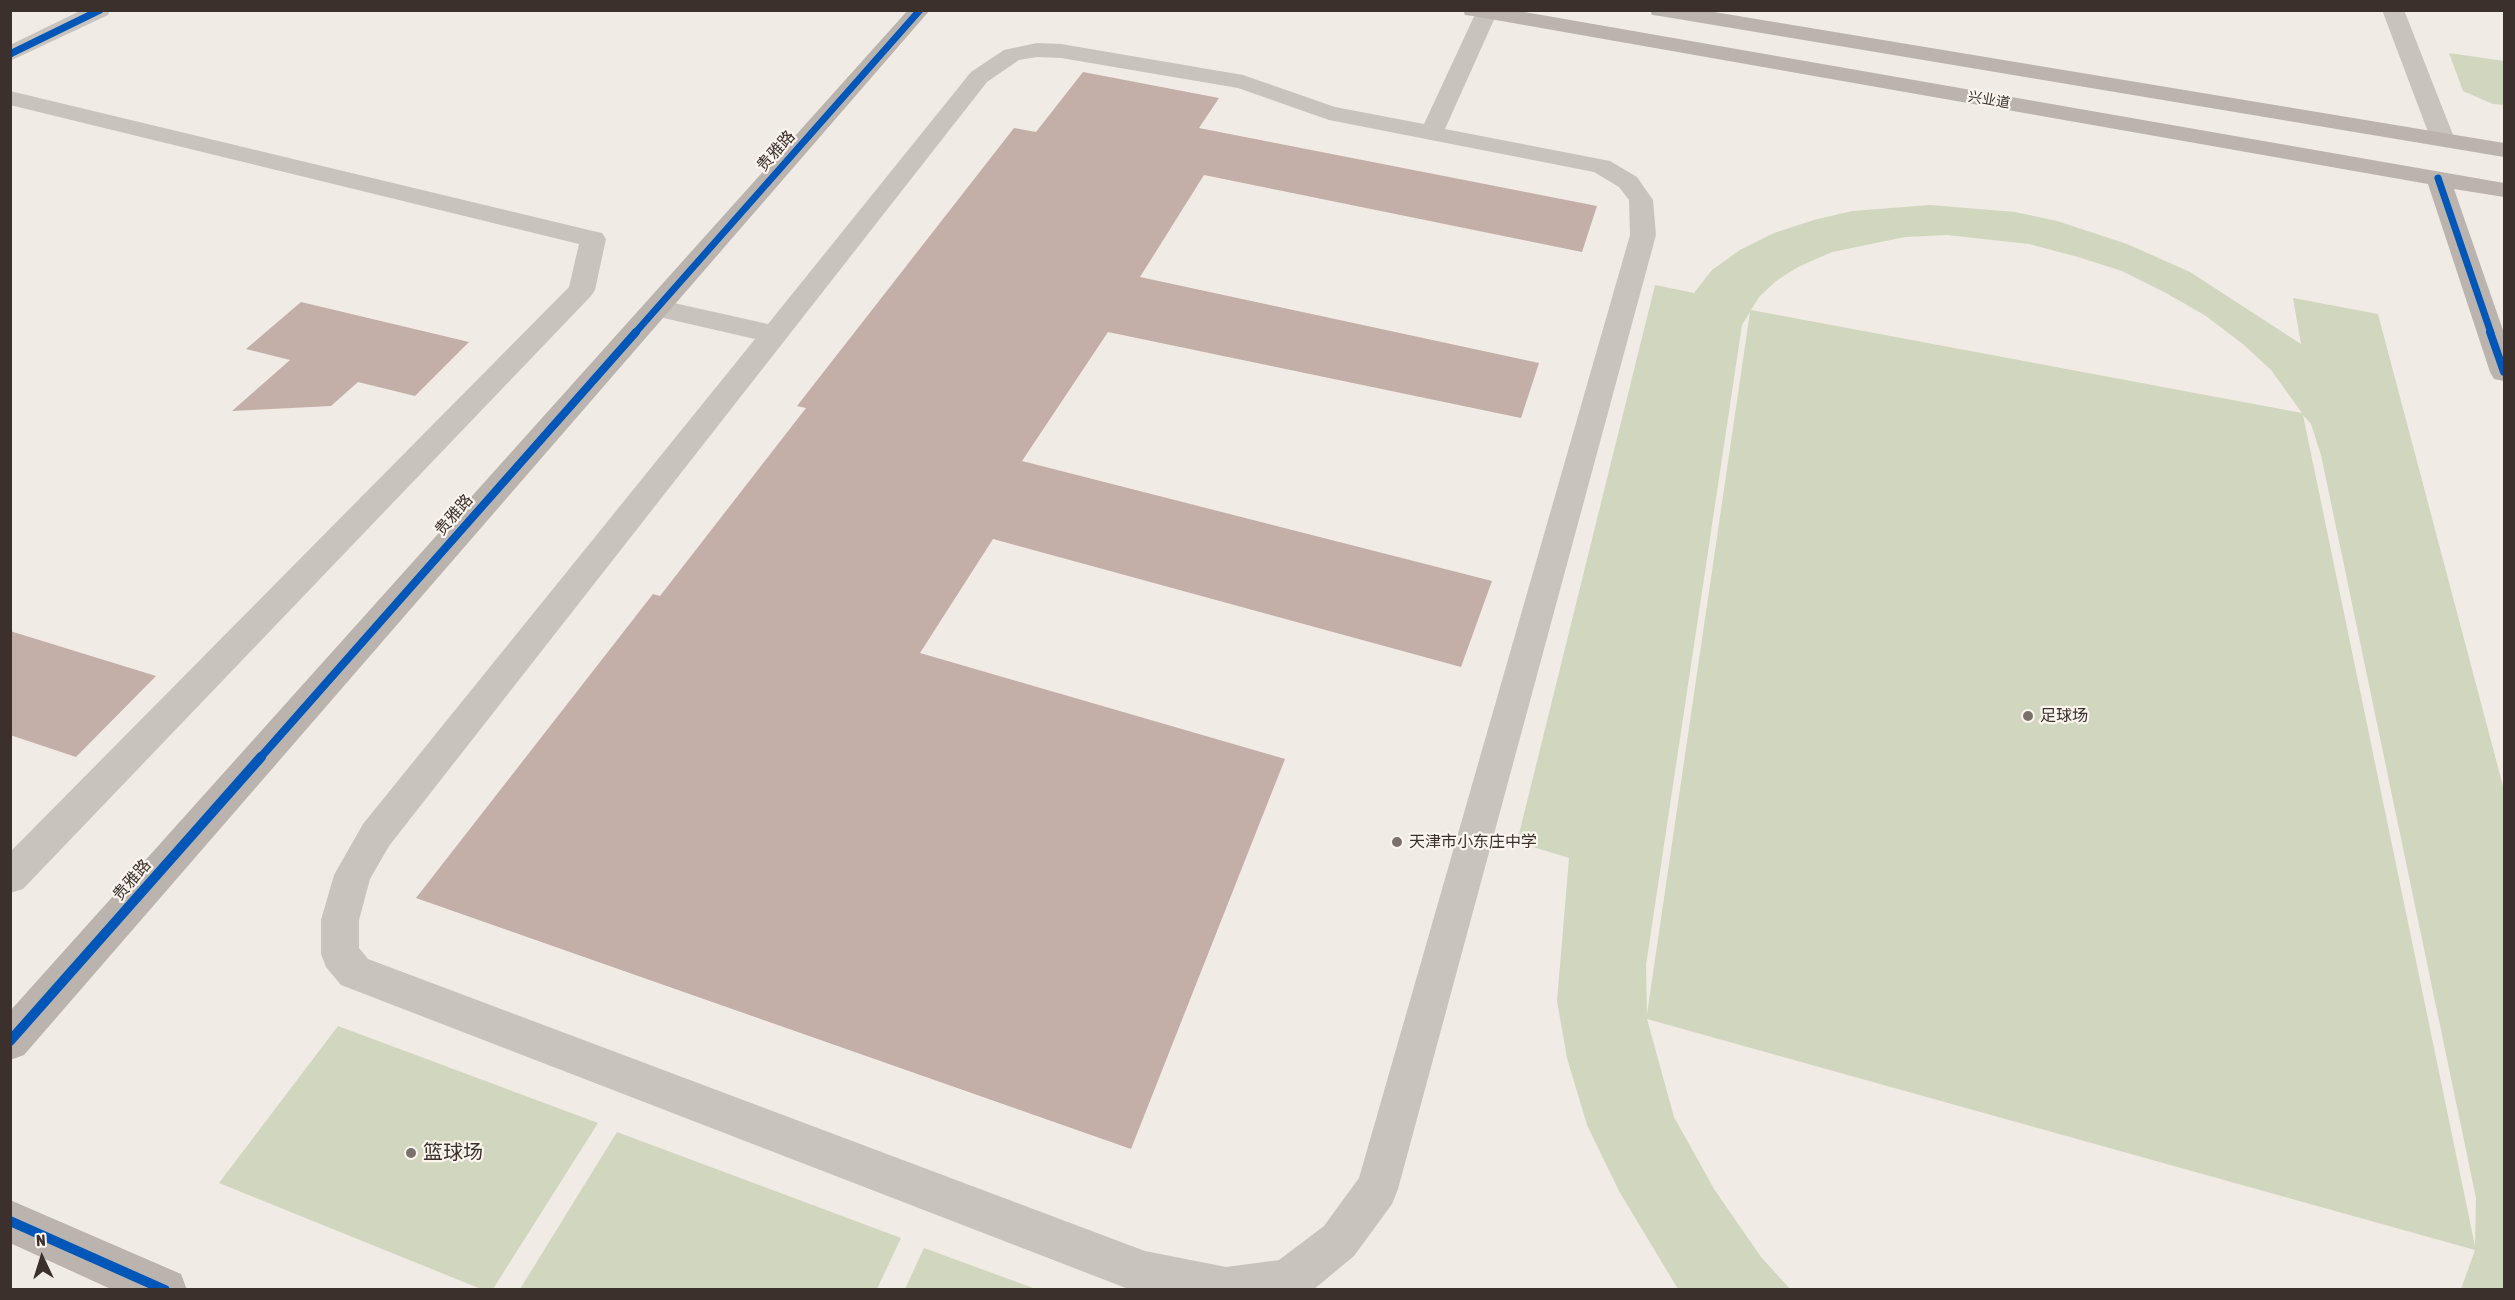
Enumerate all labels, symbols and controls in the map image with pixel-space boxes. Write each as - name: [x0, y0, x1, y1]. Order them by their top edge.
- street label: 兴业道: [1967, 88, 2011, 112]
- street label: 贵雅路: [753, 127, 799, 175]
- street label: 贵雅路: [431, 491, 477, 539]
- place label: 足球场: [2040, 706, 2088, 726]
- marker: 足球场: [2021, 709, 2035, 723]
- place label: 天津市小东庄中学: [1409, 832, 1537, 852]
- marker: 天津市小东庄中学: [1390, 835, 1404, 849]
- street label: 贵雅路: [109, 856, 155, 904]
- place label: 篮球场: [423, 1141, 483, 1165]
- marker: 篮球场: [404, 1146, 418, 1160]
- north arrow: [12, 1228, 72, 1288]
- text: N: [35, 1231, 46, 1249]

